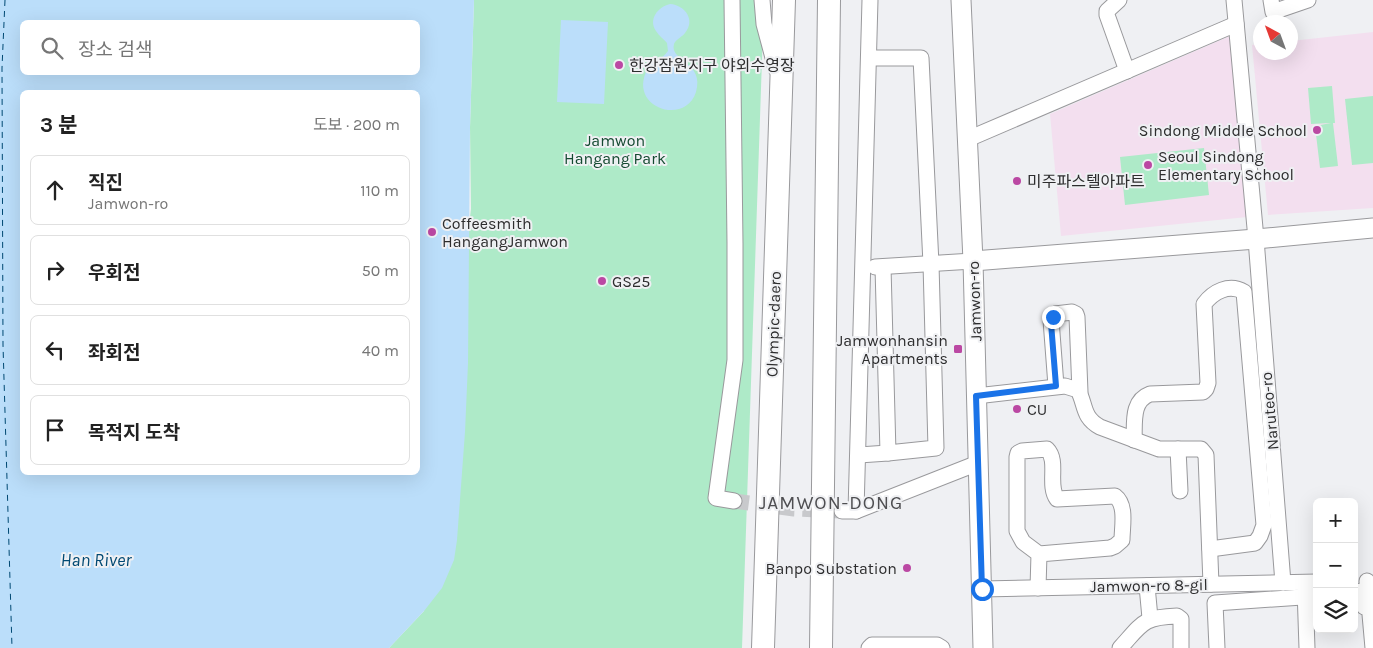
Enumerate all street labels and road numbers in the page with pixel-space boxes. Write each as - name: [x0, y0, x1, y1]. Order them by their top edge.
- street label: Jamwon-ro: [964, 261, 985, 341]
- street label: Olympic-daero: [762, 271, 785, 377]
- street label: Naruteo-ro: [1257, 371, 1282, 451]
- street label: Jamwon-ro 8-gil: [1090, 575, 1208, 596]

